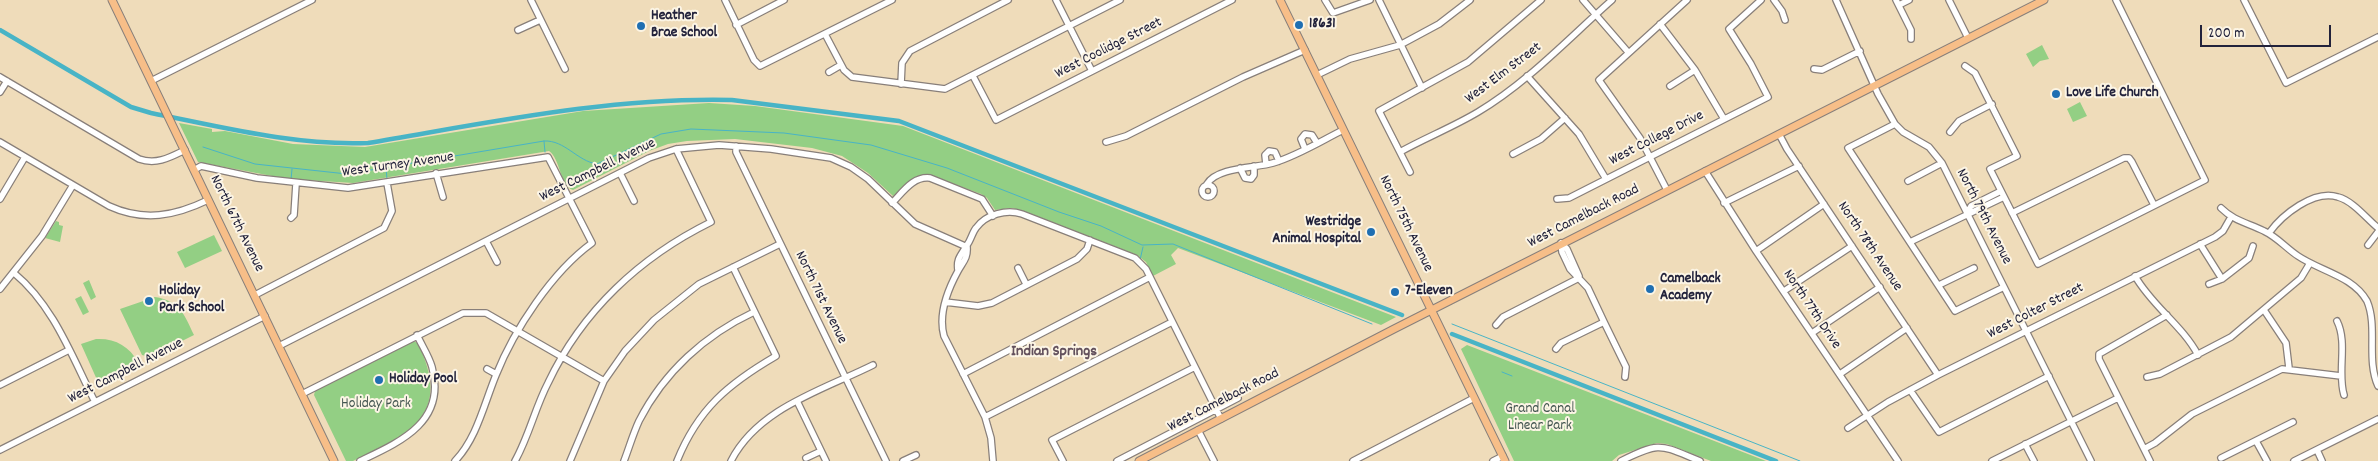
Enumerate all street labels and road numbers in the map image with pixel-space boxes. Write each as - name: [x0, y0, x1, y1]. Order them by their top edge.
- street label: West Coolidge Street: [1052, 14, 1166, 84]
- street label: West Elm Street: [1462, 39, 1546, 109]
- street label: West College Drive: [1607, 107, 1707, 171]
- street label: West Campbell Avenue: [537, 135, 659, 207]
- street label: West Turney Avenue: [341, 149, 455, 183]
- street label: North 79th Avenue: [1951, 166, 2015, 268]
- street label: North 67th Avenue: [205, 173, 267, 275]
- street label: North 75th Avenue: [1374, 173, 1436, 275]
- street label: West Camelback Road: [1525, 181, 1643, 253]
- street label: North 78th Avenue: [1832, 199, 1906, 295]
- street label: North 71st Avenue: [790, 249, 850, 347]
- street label: North 77th Drive: [1778, 267, 1844, 353]
- street label: West Colter Street: [1985, 280, 2087, 344]
- street label: West Campbell Avenue: [65, 335, 187, 409]
- street label: West Camelback Road: [1165, 365, 1283, 437]

